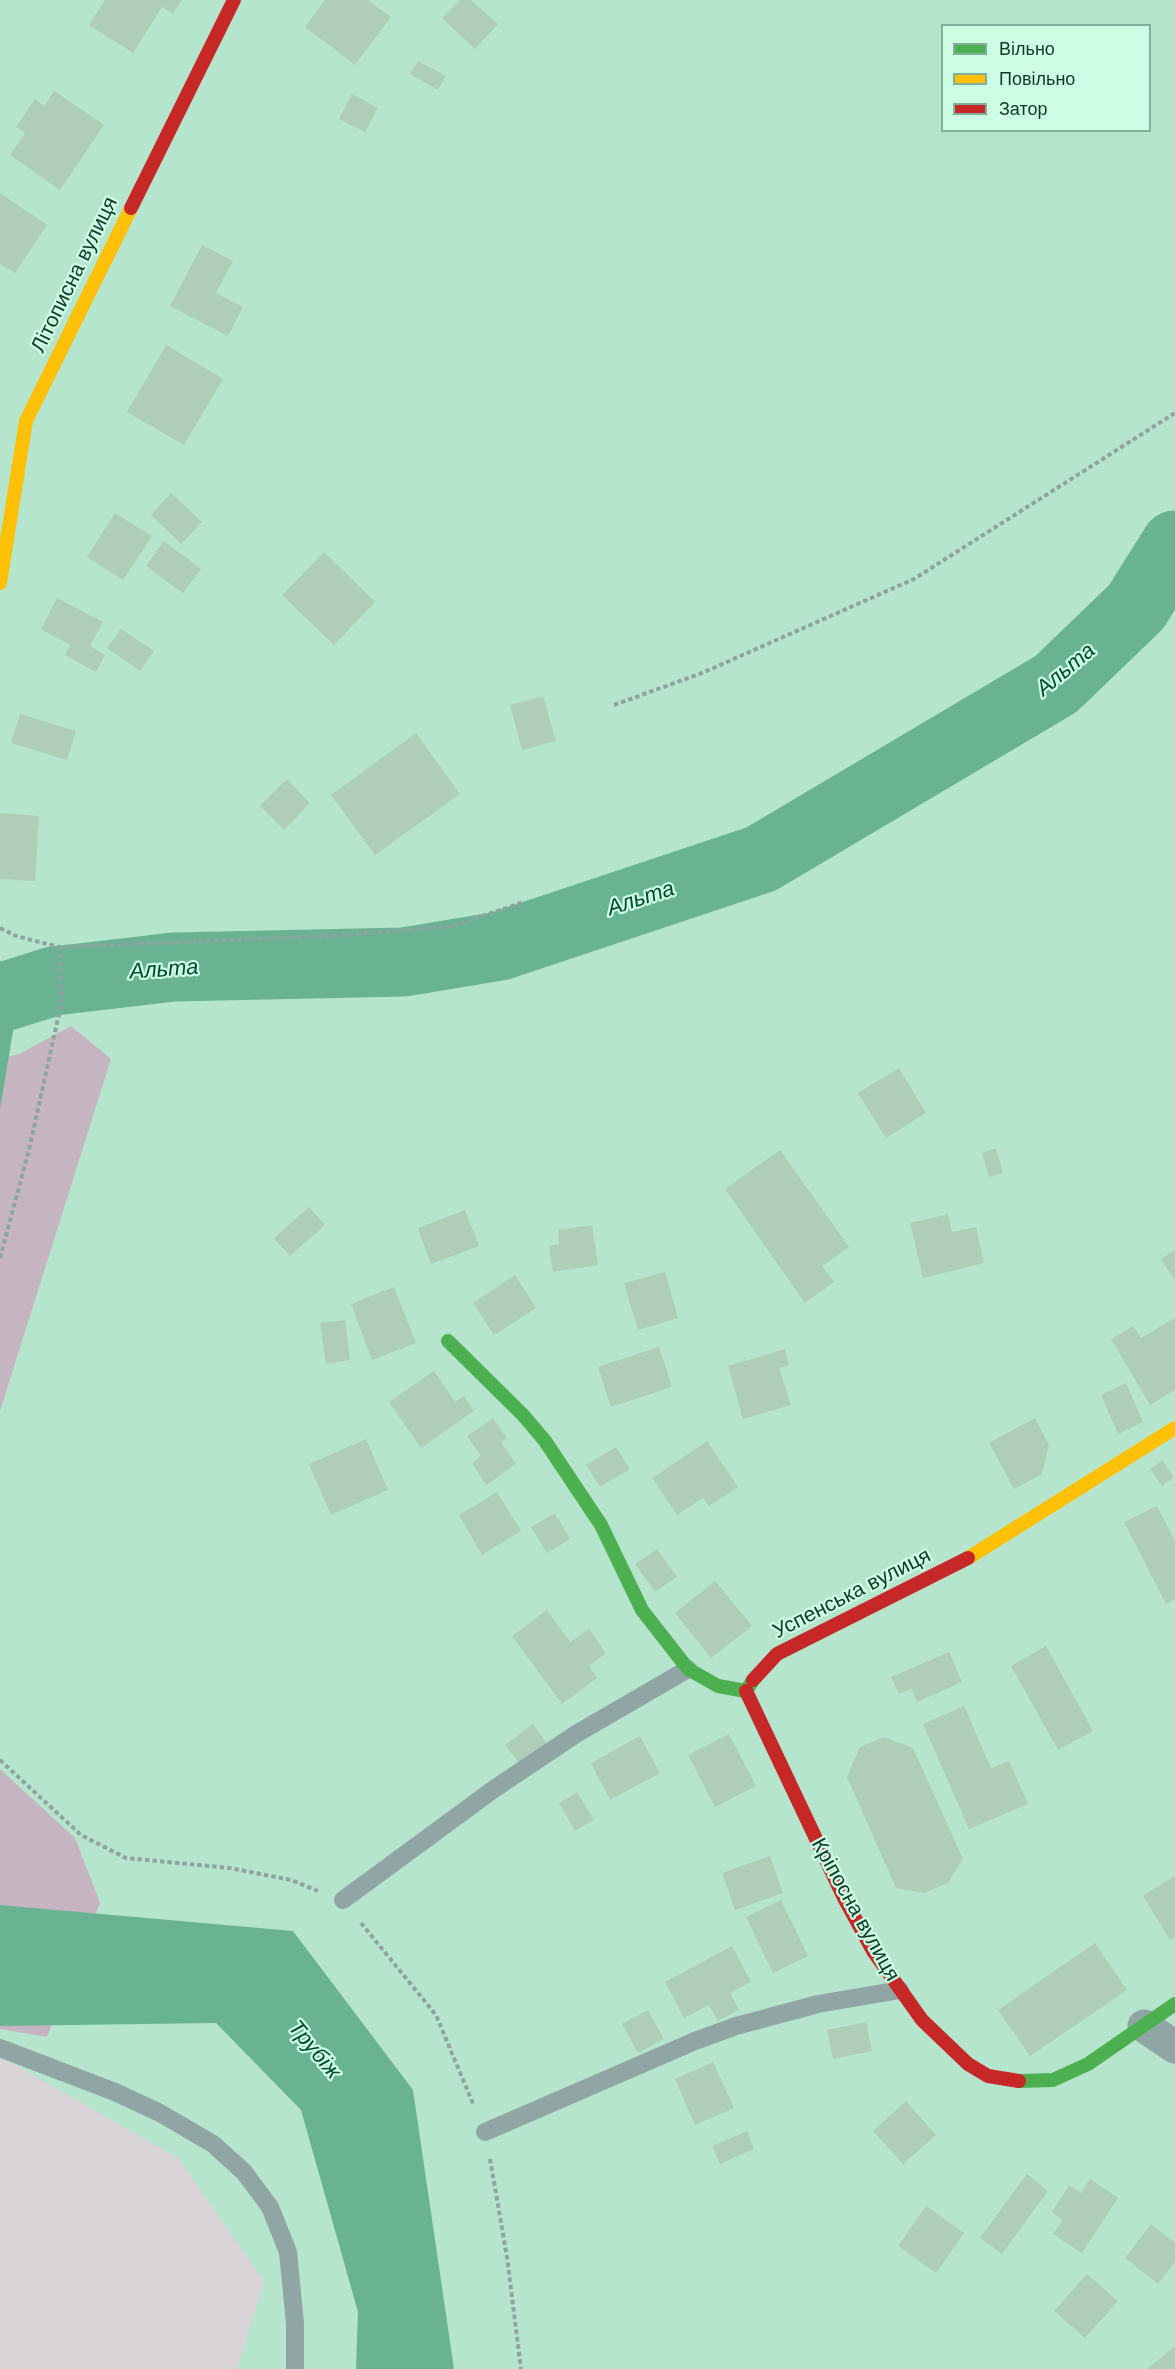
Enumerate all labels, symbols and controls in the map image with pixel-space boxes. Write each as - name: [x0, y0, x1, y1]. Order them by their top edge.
- legend: [941, 24, 1151, 132]
- text: Вільно: [999, 39, 1055, 59]
- text: Повільно: [999, 69, 1075, 89]
- text: Затор: [999, 99, 1048, 119]
- street label: Літописна вулиця: [26, 193, 124, 357]
- water label: Альта: [1031, 638, 1101, 702]
- water label: Альта: [604, 876, 678, 922]
- water label: Альта: [129, 954, 199, 986]
- street label: Успенська вулиця: [769, 1543, 935, 1645]
- street label: Кріпосна вулиця: [805, 1834, 905, 1986]
- water label: Трубіж: [282, 2015, 346, 2085]

